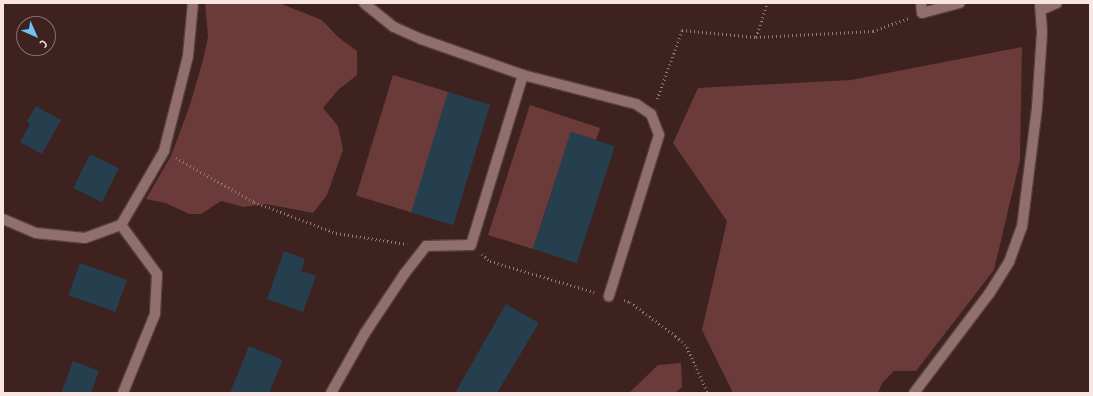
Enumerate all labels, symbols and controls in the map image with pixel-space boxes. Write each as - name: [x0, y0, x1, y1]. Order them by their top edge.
- north arrow: [16, 16, 56, 56]
- text: С: [37, 37, 51, 51]

